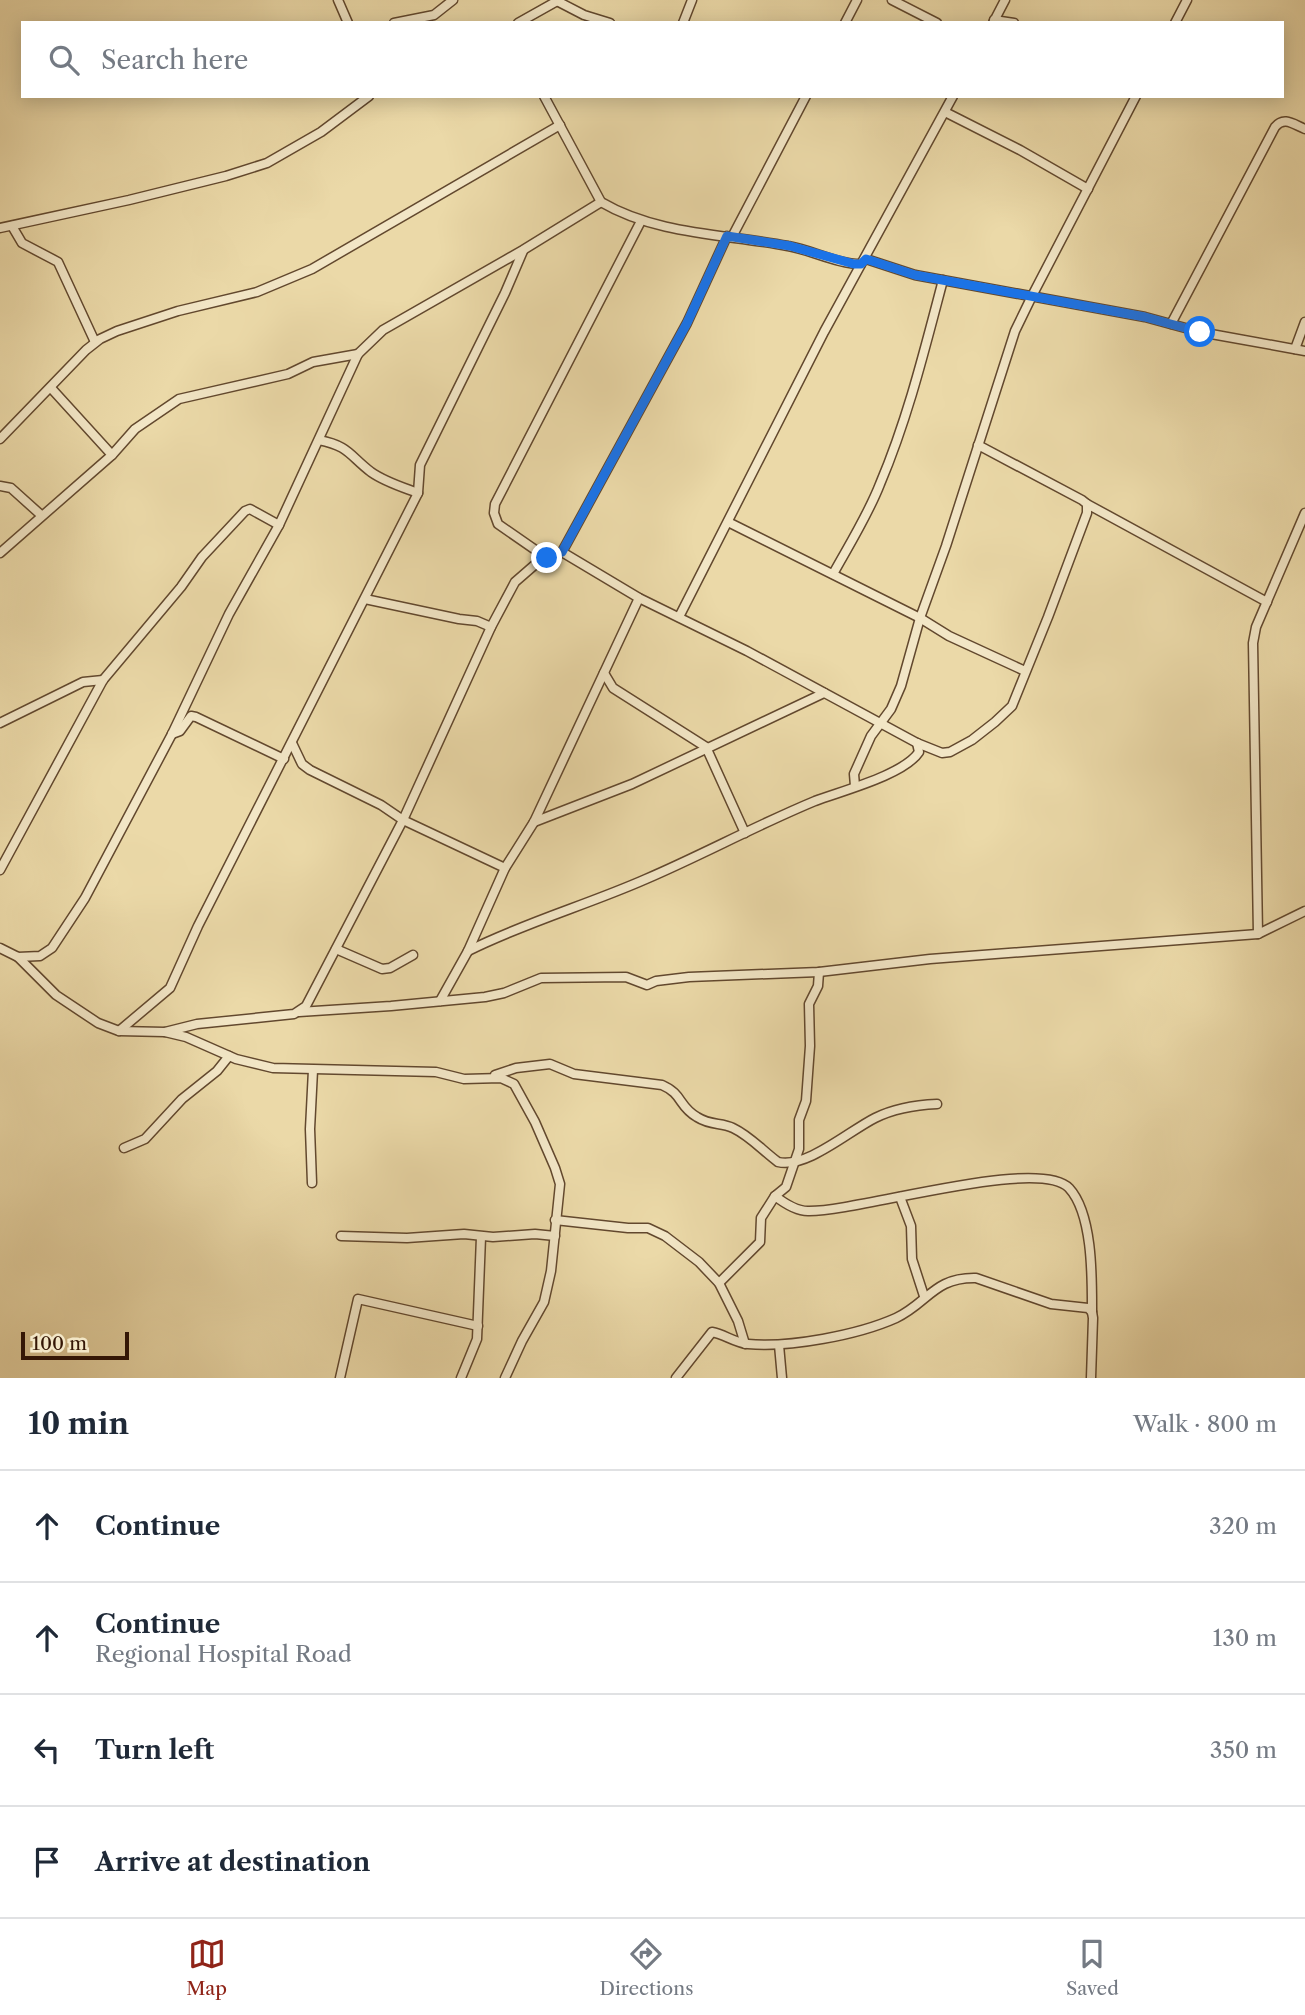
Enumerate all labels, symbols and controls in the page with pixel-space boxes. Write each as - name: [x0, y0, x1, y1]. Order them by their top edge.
- search box: [21, 21, 1284, 98]
- icon: search: [45, 41, 83, 79]
- text: Search here: [101, 44, 248, 76]
- route start: [1184, 316, 1215, 347]
- route end: [531, 542, 562, 573]
- scale bar: [21, 1329, 130, 1361]
- text: 100 m: [32, 1332, 87, 1355]
- text: 10 min: [28, 1405, 129, 1442]
- text: Walk · 800 m: [1133, 1410, 1277, 1438]
- icon: ahead: [28, 1507, 66, 1545]
- text: Continue: [95, 1510, 220, 1542]
- text: 320 m: [1209, 1512, 1277, 1540]
- text: Continue: [95, 1608, 220, 1640]
- icon: ahead: [28, 1619, 66, 1657]
- text: 130 m: [1213, 1624, 1277, 1652]
- text: Regional Hospital Road: [95, 1640, 352, 1668]
- icon: left: [28, 1731, 66, 1769]
- text: Turn left: [95, 1734, 214, 1766]
- text: 350 m: [1210, 1736, 1277, 1764]
- icon: arrive: [28, 1843, 66, 1881]
- text: Arrive at destination: [95, 1846, 370, 1878]
- tab: Map: [186, 1935, 227, 2000]
- tab: Directions: [600, 1935, 693, 2000]
- tab: Saved: [1066, 1935, 1119, 2000]

